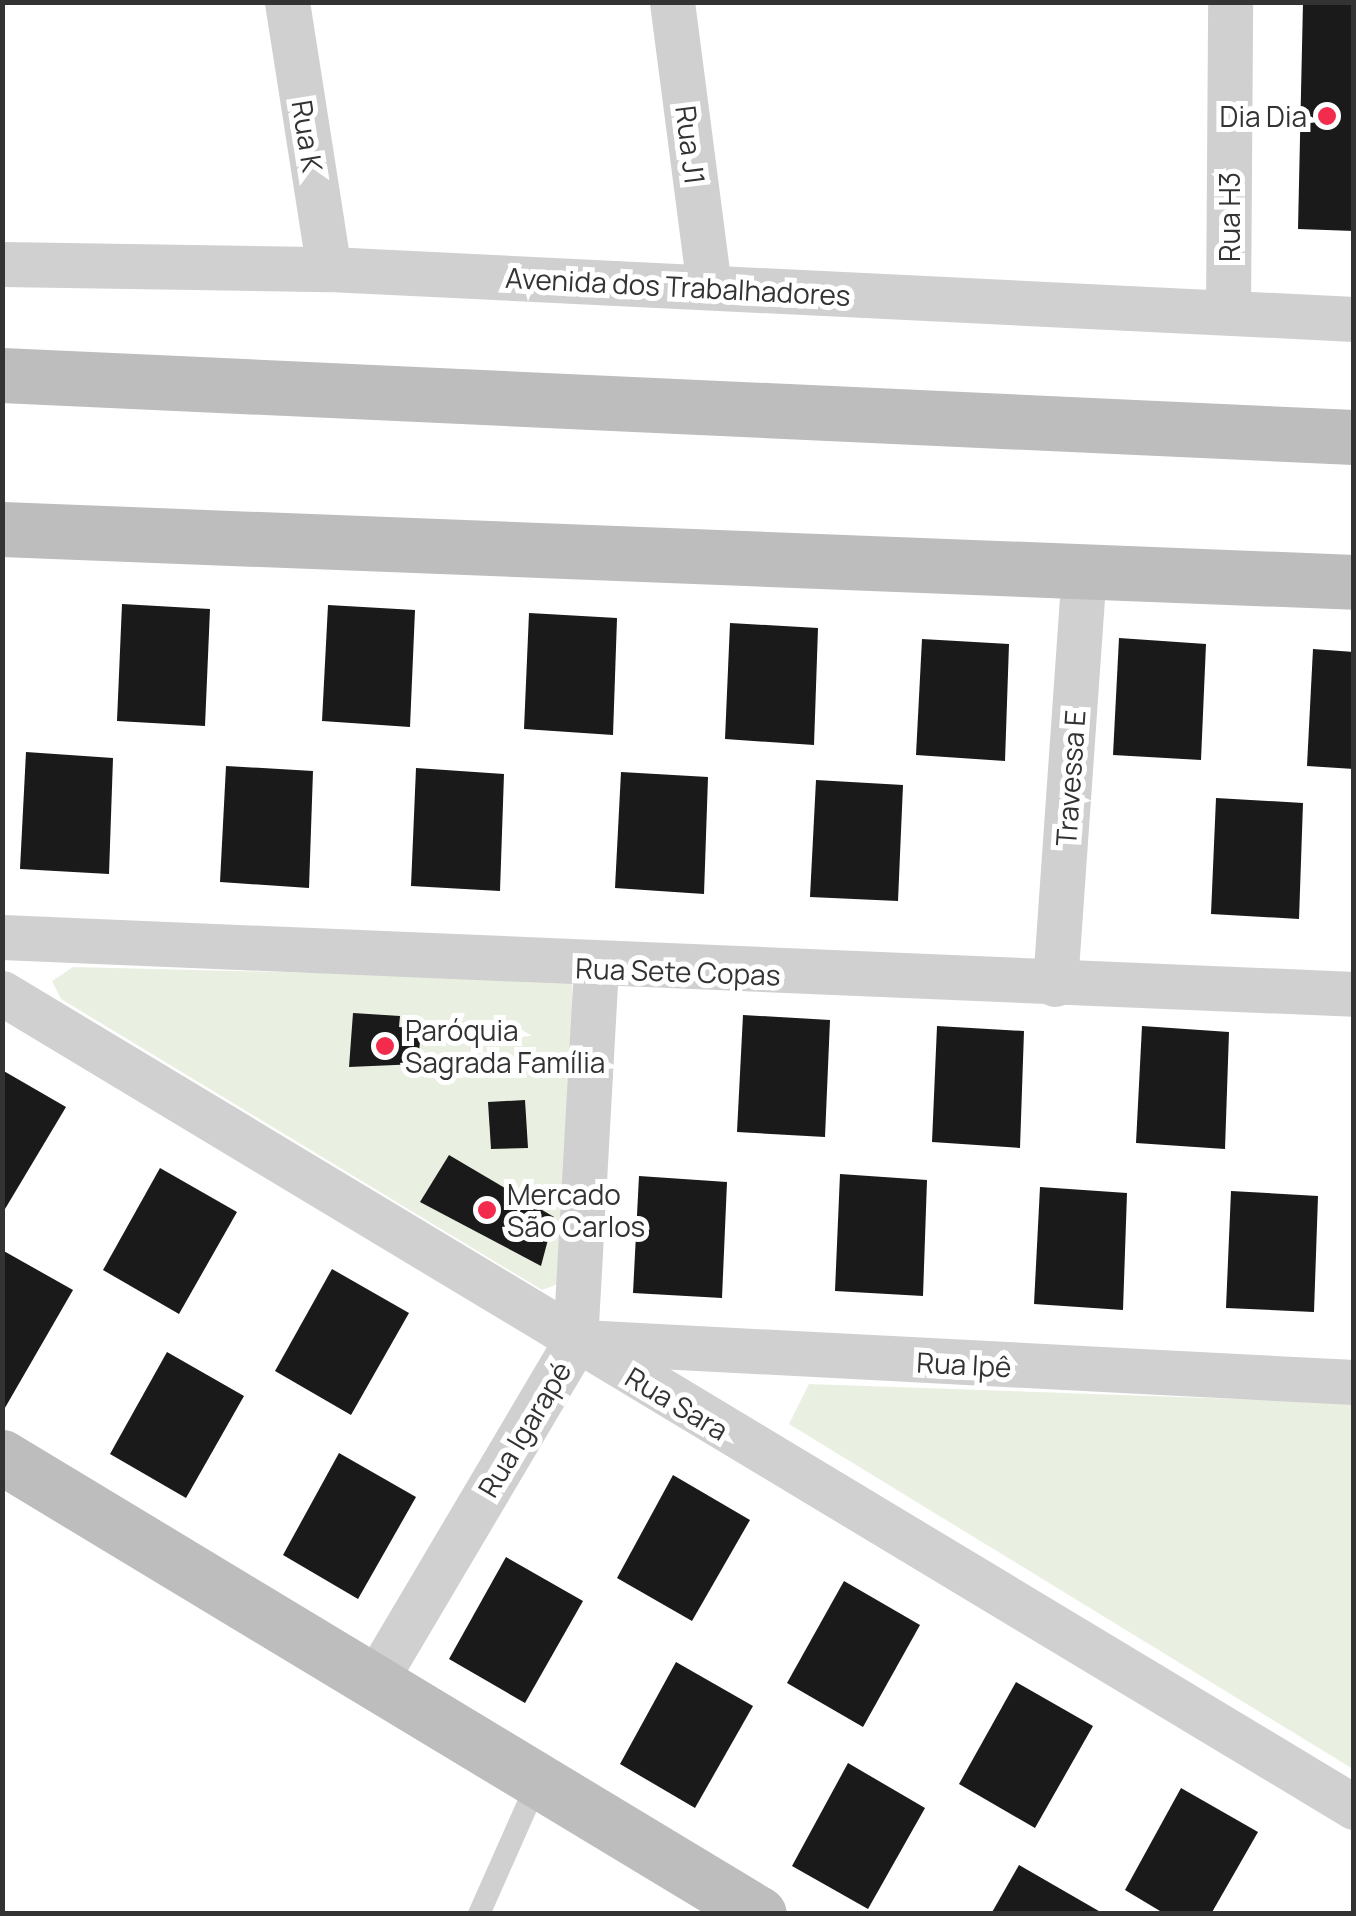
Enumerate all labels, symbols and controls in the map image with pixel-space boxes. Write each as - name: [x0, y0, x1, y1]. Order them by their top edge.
- street label: Rua K: [286, 98, 330, 174]
- place label: Dia Dia: [1220, 99, 1307, 133]
- street label: Rua J1: [669, 104, 713, 186]
- marker: Dia Dia: [1316, 105, 1338, 127]
- street label: Rua H3: [1212, 172, 1246, 262]
- street label: Avenida dos Trabalhadores: [504, 260, 852, 312]
- street label: Travessa E: [1048, 709, 1092, 847]
- street label: Rua Sete Copas: [575, 951, 781, 991]
- place label: Paróquia Sagrada Família: [405, 1013, 605, 1079]
- marker: Paróquia Sagrada Família: [374, 1035, 396, 1057]
- place label: Mercado São Carlos: [507, 1177, 645, 1243]
- marker: Mercado São Carlos: [476, 1199, 498, 1221]
- street label: Rua Ipê: [916, 1345, 1012, 1383]
- street label: Rua Igarapé: [470, 1355, 578, 1503]
- street label: Rua Sara: [620, 1359, 734, 1447]

